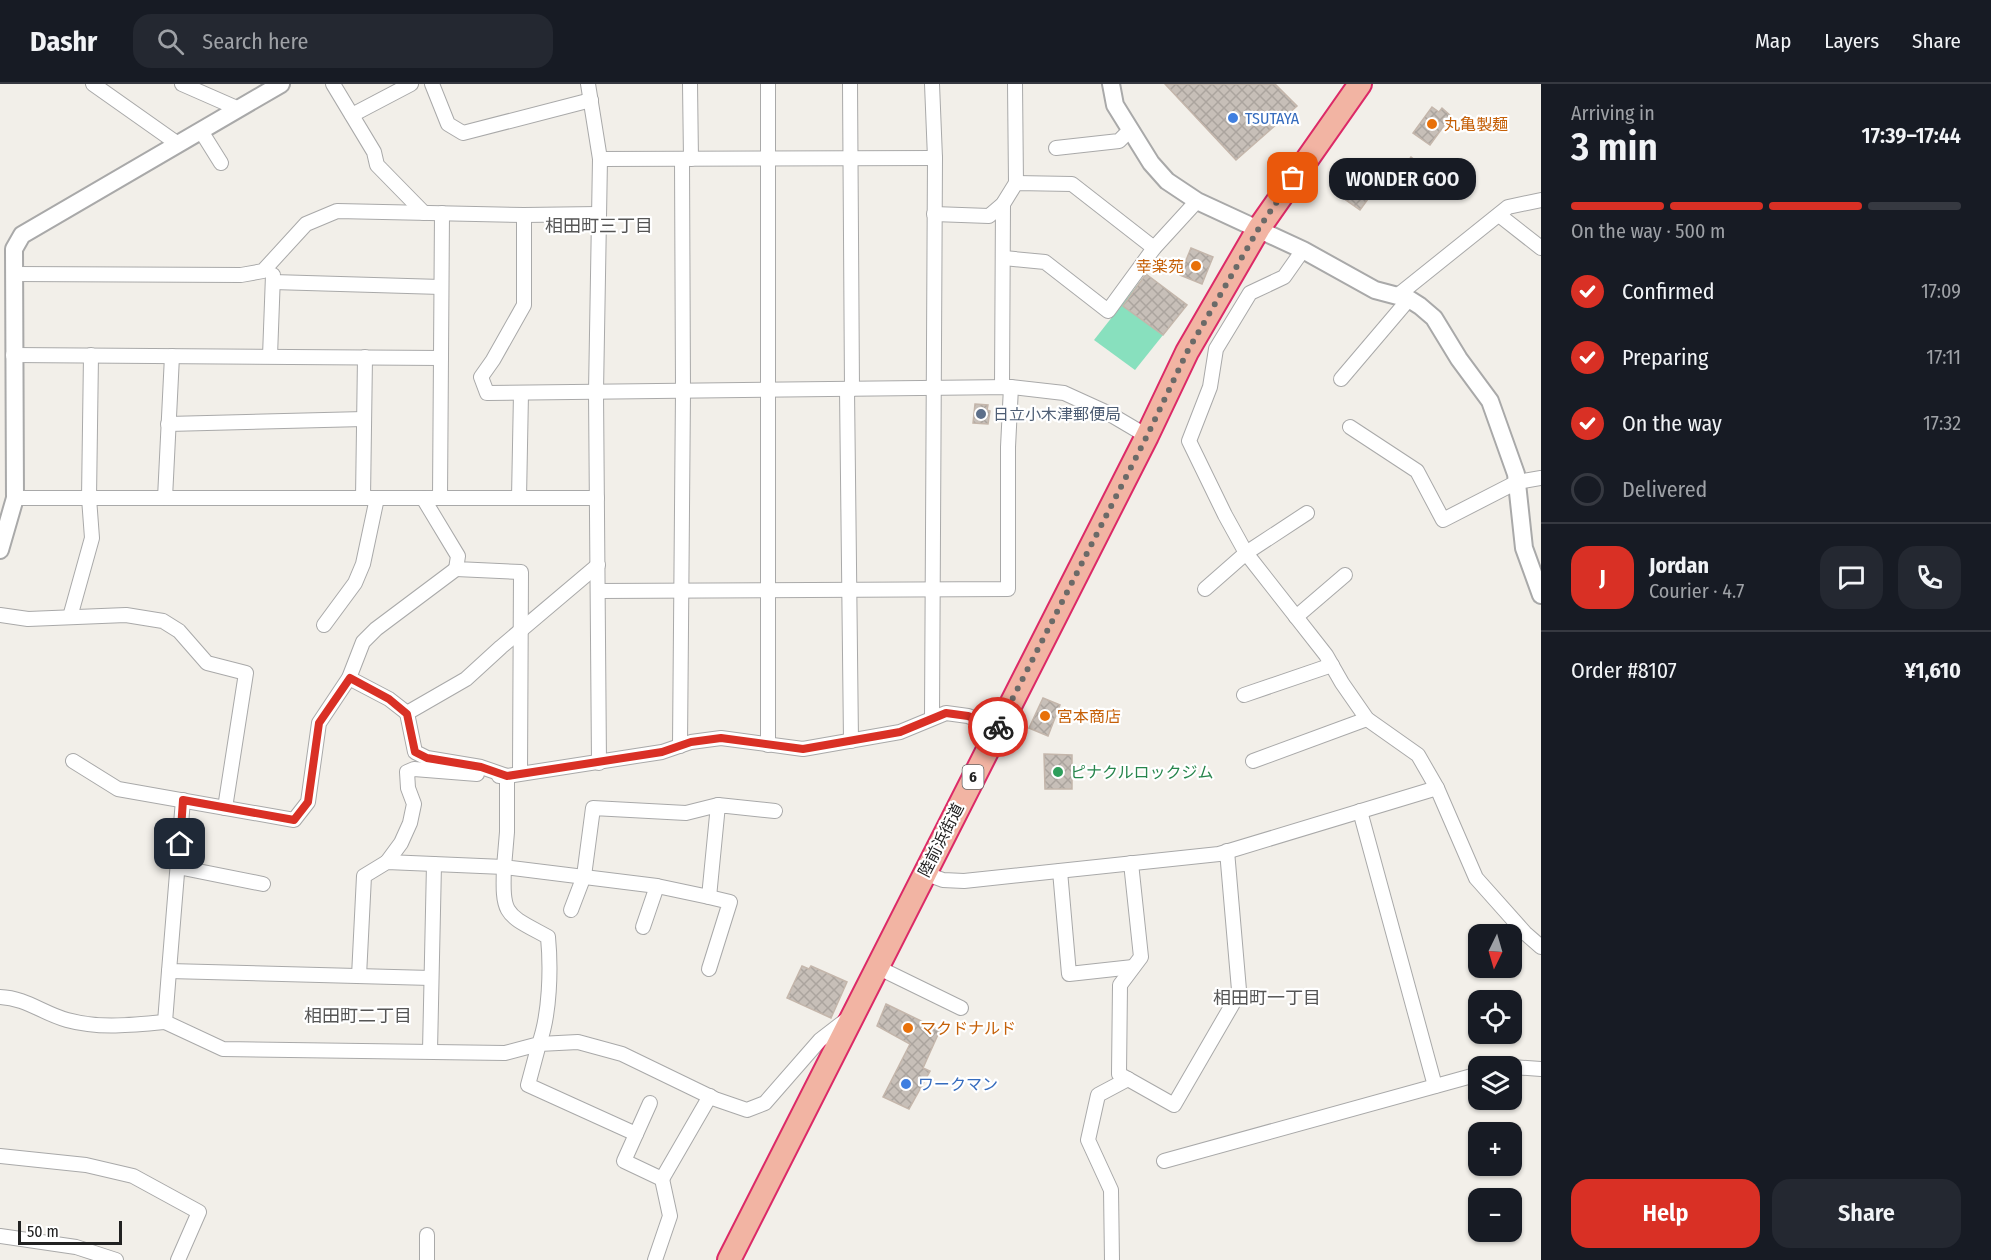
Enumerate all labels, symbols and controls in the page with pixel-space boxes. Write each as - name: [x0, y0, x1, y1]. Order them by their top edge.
- search box: [133, 14, 553, 68]
- text: Dashr: [30, 25, 97, 58]
- icon: search: [154, 25, 187, 58]
- text: Search here: [202, 28, 308, 55]
- text: Map: [1755, 28, 1791, 54]
- text: Layers: [1824, 28, 1879, 54]
- text: Share: [1912, 28, 1961, 54]
- text: Arriving in: [1571, 101, 1655, 125]
- place label: TSUTAYA: [1245, 109, 1300, 128]
- marker: TSUTAYA: [1226, 111, 1240, 125]
- place label: 丸亀製麺: [1444, 115, 1508, 134]
- marker: 丸亀製麺: [1425, 117, 1439, 131]
- text: 17:39–17:44: [1862, 122, 1961, 149]
- text: 3 min: [1571, 124, 1658, 170]
- pin: [1267, 152, 1318, 203]
- callout: WONDER GOO: [1329, 157, 1476, 199]
- icon: bag: [1276, 161, 1309, 194]
- text: WONDER GOO: [1346, 167, 1459, 191]
- district label: 相田町三丁目: [545, 215, 653, 237]
- text: On the way · 500 m: [1571, 219, 1725, 243]
- place label: 幸楽苑: [1136, 257, 1184, 276]
- marker: 幸楽苑: [1189, 259, 1203, 273]
- icon: check: [1571, 275, 1604, 308]
- text: Confirmed: [1622, 278, 1715, 305]
- text: 17:09: [1921, 279, 1961, 303]
- icon: check: [1571, 341, 1604, 374]
- text: Preparing: [1622, 344, 1708, 371]
- text: 17:11: [1926, 345, 1961, 369]
- place label: 日立小木津郵便局: [993, 405, 1121, 424]
- marker: 日立小木津郵便局: [974, 407, 988, 421]
- icon: check: [1571, 407, 1604, 440]
- text: On the way: [1622, 410, 1722, 437]
- text: 17:32: [1923, 411, 1961, 435]
- text: Delivered: [1622, 476, 1707, 503]
- button: chat: [1820, 546, 1883, 609]
- button: phone: [1898, 546, 1961, 609]
- text: Jordan: [1649, 552, 1709, 579]
- text: J: [1599, 564, 1606, 591]
- text: Courier · 4.7: [1649, 579, 1744, 603]
- text: Order #8107: [1571, 657, 1677, 684]
- text: ¥1,610: [1905, 657, 1961, 684]
- courier: [968, 697, 1028, 757]
- place label: 宮本商店: [1057, 707, 1121, 726]
- marker: 宮本商店: [1038, 709, 1052, 723]
- icon: bike: [982, 711, 1015, 744]
- place label: ピナクルロックジム: [1070, 763, 1214, 782]
- road number: 6: [962, 765, 984, 789]
- marker: ピナクルロックジム: [1051, 765, 1065, 779]
- street label: 陸前浜街道: [914, 800, 968, 880]
- pin: [154, 818, 205, 869]
- icon: home: [163, 827, 196, 860]
- north arrow: [1468, 924, 1522, 978]
- map controls: [1468, 924, 1522, 1242]
- district label: 相田町一丁目: [1213, 987, 1321, 1009]
- button: locate: [1468, 990, 1522, 1044]
- district label: 相田町二丁目: [304, 1005, 412, 1027]
- place label: マクドナルド: [920, 1019, 1016, 1038]
- marker: マクドナルド: [901, 1021, 915, 1035]
- button: layers: [1468, 1056, 1522, 1110]
- place label: ワークマン: [918, 1075, 998, 1094]
- marker: ワークマン: [899, 1077, 913, 1091]
- button: +: [1468, 1122, 1522, 1176]
- button: Help: [1571, 1179, 1760, 1248]
- button: Share: [1772, 1179, 1961, 1248]
- button: −: [1468, 1188, 1522, 1242]
- scale bar: [18, 1218, 122, 1246]
- text: 50 m: [27, 1222, 59, 1241]

